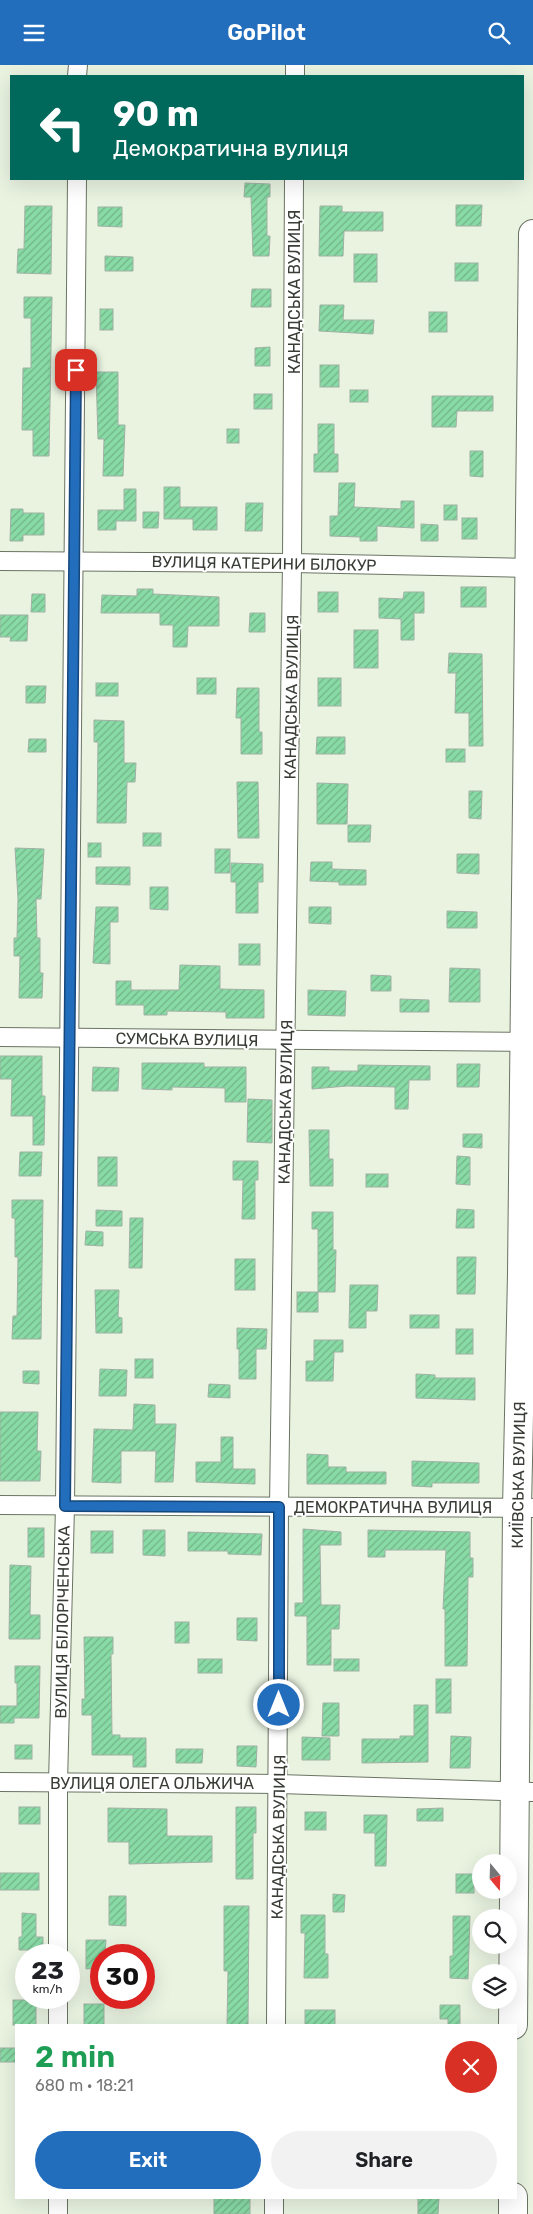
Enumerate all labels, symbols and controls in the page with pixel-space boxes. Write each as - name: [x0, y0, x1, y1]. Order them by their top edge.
- icon: menu: [20, 19, 48, 47]
- text: GoPilot: [227, 19, 306, 46]
- icon: search: [485, 19, 513, 47]
- text: 90 m: [113, 93, 199, 135]
- icon: left: [30, 95, 95, 160]
- text: Демократична вулиця: [113, 135, 349, 162]
- street label: КАНАДСЬКА ВУЛИЦЯ: [285, 210, 304, 374]
- pin: [55, 349, 97, 391]
- icon: arrive: [62, 356, 90, 384]
- street label: ВУЛИЦЯ КАТЕРИНИ БІЛОКУР: [151, 552, 377, 575]
- street label: КАНАДСЬКА ВУЛИЦЯ: [281, 615, 302, 780]
- street label: КАНАДСЬКА ВУЛИЦЯ: [275, 1020, 296, 1185]
- street label: СУМСЬКА ВУЛИЦЯ: [115, 1029, 259, 1050]
- street label: КИЇВСЬКА ВУЛИЦЯ: [508, 1401, 529, 1549]
- street label: ДЕМОКРАТИЧНА ВУЛИЦЯ: [294, 1498, 492, 1517]
- street label: ВУЛИЦЯ БІЛОРІЧЕНСЬКА: [51, 1525, 74, 1719]
- position arrow: [252, 1678, 304, 1730]
- street label: КАНАДСЬКА ВУЛИЦЯ: [268, 1755, 289, 1920]
- street label: ВУЛИЦЯ ОЛЕГА ОЛЬЖИЧА: [50, 1774, 254, 1793]
- north arrow: [472, 1854, 518, 1899]
- map controls: [472, 1854, 517, 2009]
- button: search: [472, 1909, 517, 1954]
- speed limit sign: 30: [90, 1944, 155, 2009]
- text: 23: [31, 1956, 64, 1985]
- button: layers: [472, 1964, 517, 2009]
- text: km/h: [33, 1982, 62, 1996]
- text: 2 min: [35, 2039, 115, 2075]
- button: close: [445, 2041, 497, 2093]
- text: 680 m · 18:21: [35, 2076, 134, 2095]
- button: Exit: [35, 2131, 261, 2189]
- button: Share: [271, 2131, 497, 2189]

